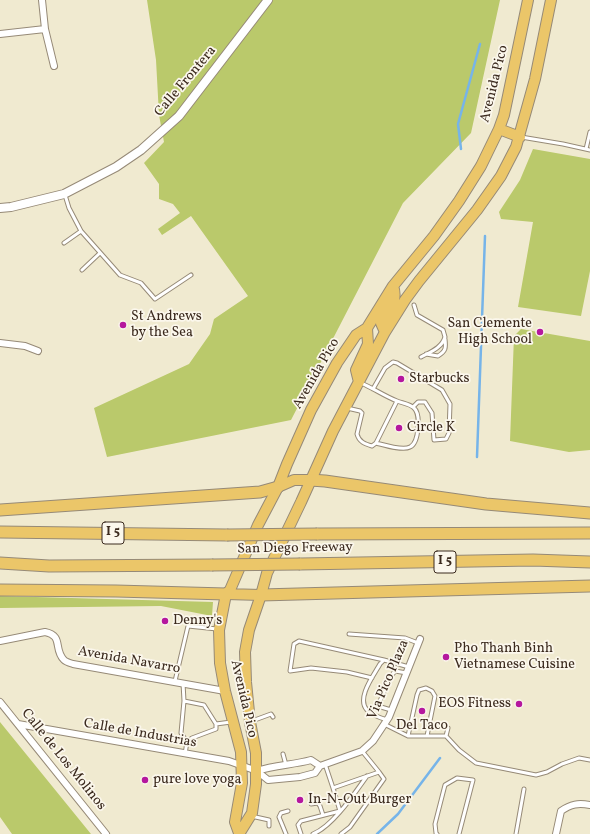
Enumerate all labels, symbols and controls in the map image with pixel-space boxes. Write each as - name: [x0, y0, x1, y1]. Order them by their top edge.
- street label: Calle Frontera: [152, 43, 220, 121]
- street label: Avenida Pico: [477, 44, 513, 124]
- place label: St Andrews by the Sea: [131, 309, 202, 342]
- place label: San Clemente High School: [447, 316, 532, 348]
- marker: St Andrews by the Sea: [118, 320, 128, 330]
- marker: San Clemente High School: [535, 327, 545, 337]
- street label: Avenida Pico: [290, 336, 344, 412]
- place label: Starbucks: [409, 371, 470, 387]
- marker: Starbucks: [396, 374, 406, 384]
- place label: Circle K: [407, 420, 455, 436]
- marker: Circle K: [394, 423, 404, 433]
- road number: I 5: [102, 522, 124, 544]
- street label: San Diego Freeway: [237, 540, 353, 558]
- road number: I 5: [434, 551, 456, 573]
- place label: Denny's: [173, 613, 222, 629]
- marker: Denny's: [160, 616, 170, 626]
- street label: Via Pico Plaza: [365, 638, 413, 722]
- place label: Pho Thanh Binh Vietnamese Cuisine: [454, 641, 575, 674]
- street label: Avenida Navarro: [77, 644, 181, 678]
- marker: Pho Thanh Binh Vietnamese Cuisine: [441, 652, 451, 662]
- street label: Avenida Pico: [226, 659, 260, 739]
- place label: EOS Fitness: [438, 696, 511, 712]
- marker: EOS Fitness: [514, 699, 524, 709]
- street label: Calle de Los Molinos: [17, 706, 109, 814]
- marker: Del Taco: [417, 706, 427, 716]
- street label: Calle de Industrias: [82, 716, 198, 752]
- place label: Del Taco: [396, 718, 448, 734]
- place label: pure love yoga: [153, 772, 241, 788]
- marker: pure love yoga: [140, 775, 150, 785]
- place label: In-N-Out Burger: [308, 792, 411, 808]
- marker: In-N-Out Burger: [295, 795, 305, 805]

